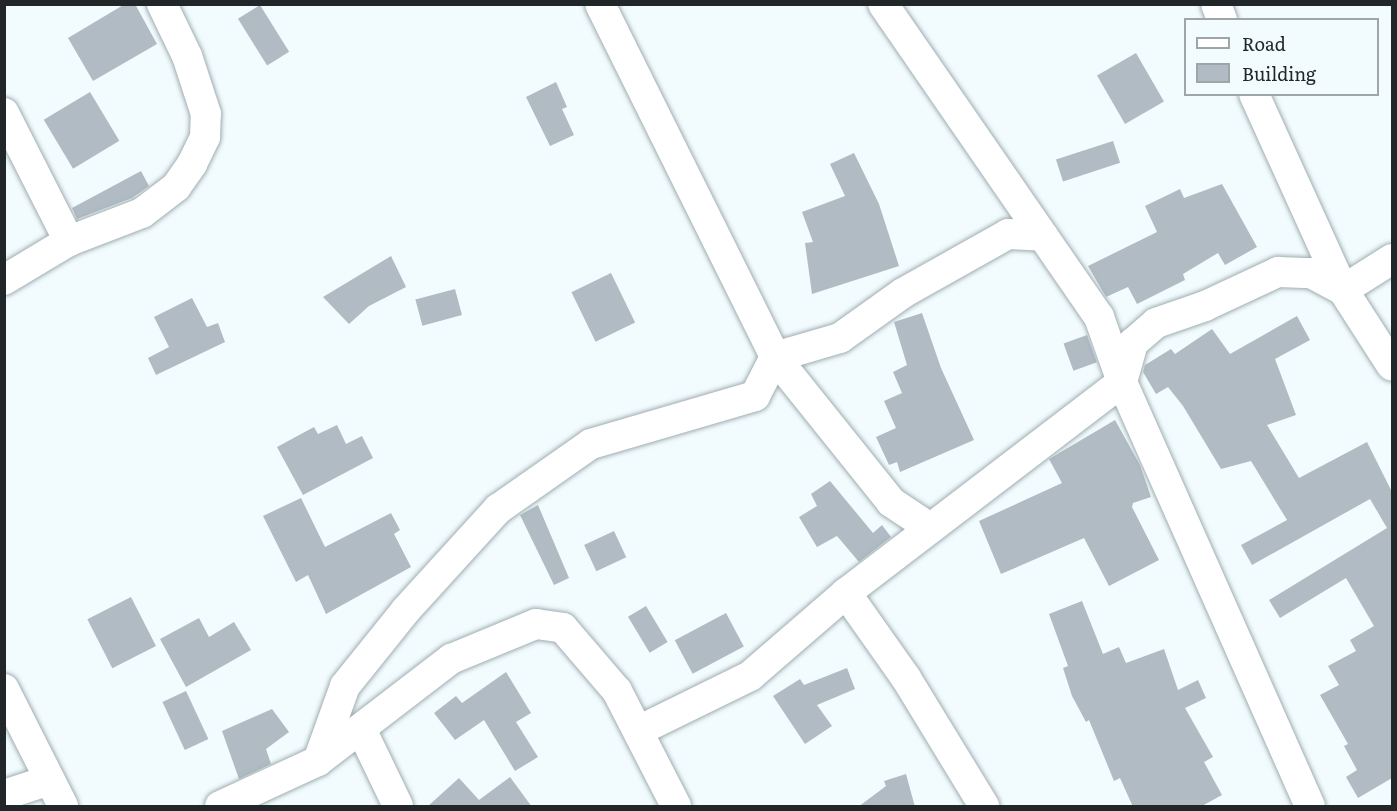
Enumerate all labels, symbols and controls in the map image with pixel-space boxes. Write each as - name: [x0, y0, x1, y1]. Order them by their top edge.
- legend: [1184, 18, 1379, 96]
- text: Road: [1242, 30, 1286, 57]
- text: Building: [1242, 60, 1316, 87]

